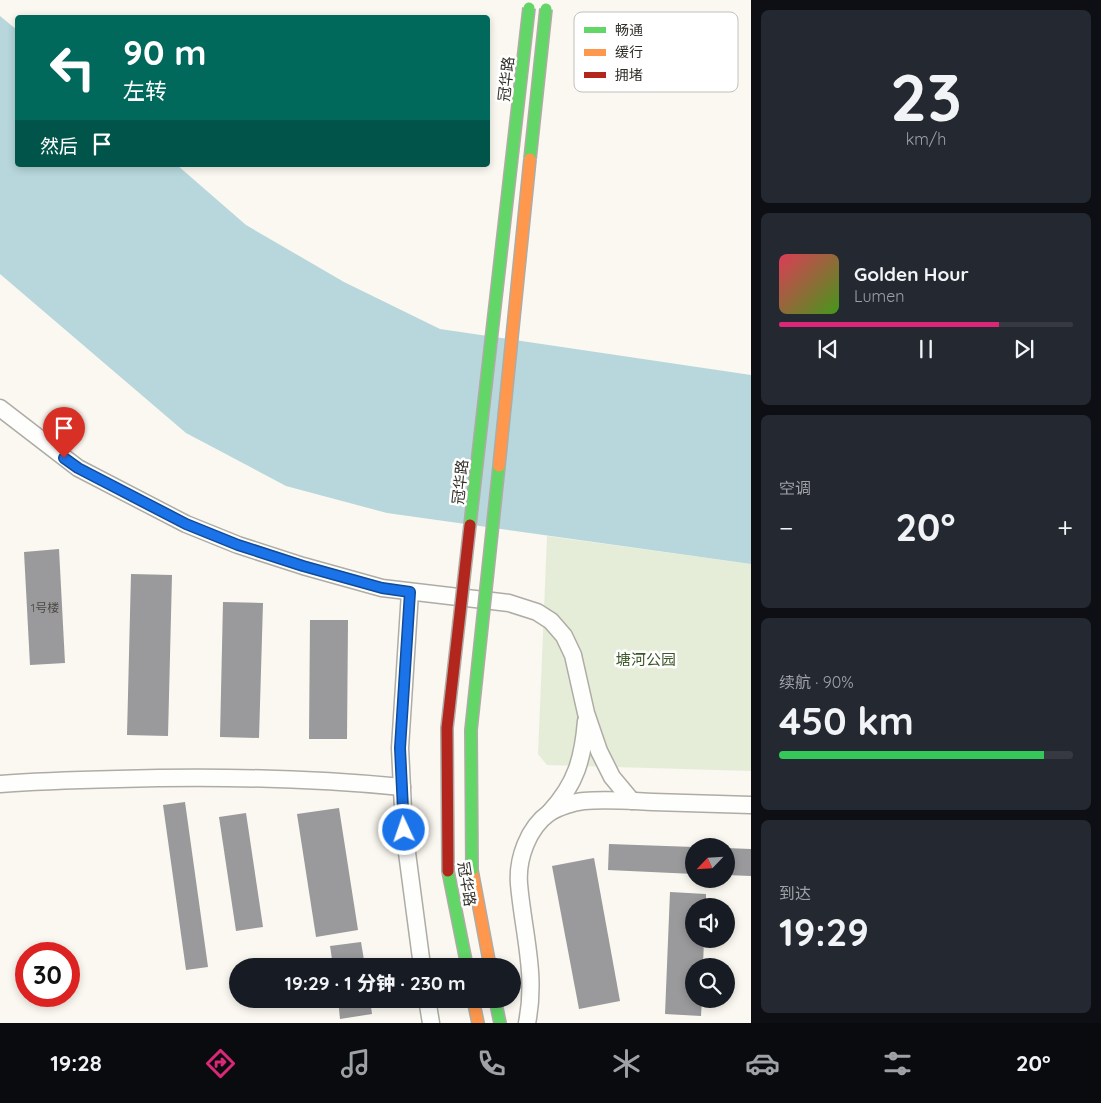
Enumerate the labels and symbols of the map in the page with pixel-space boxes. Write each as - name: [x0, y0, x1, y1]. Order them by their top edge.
- legend: [574, 12, 738, 92]
- text: 畅通: [615, 21, 643, 39]
- text: 缓行: [615, 43, 643, 61]
- street label: 冠华路: [494, 56, 518, 102]
- text: 拥堵: [615, 66, 643, 84]
- pin: [43, 407, 85, 458]
- street label: 冠华路: [448, 459, 472, 505]
- house number: 1号楼: [31, 600, 59, 615]
- park label: 塘河公园: [616, 650, 676, 669]
- position arrow: [377, 803, 429, 855]
- north arrow: [685, 838, 735, 888]
- street label: 冠华路: [454, 860, 480, 908]
- speed limit sign: 30: [15, 942, 80, 1007]

